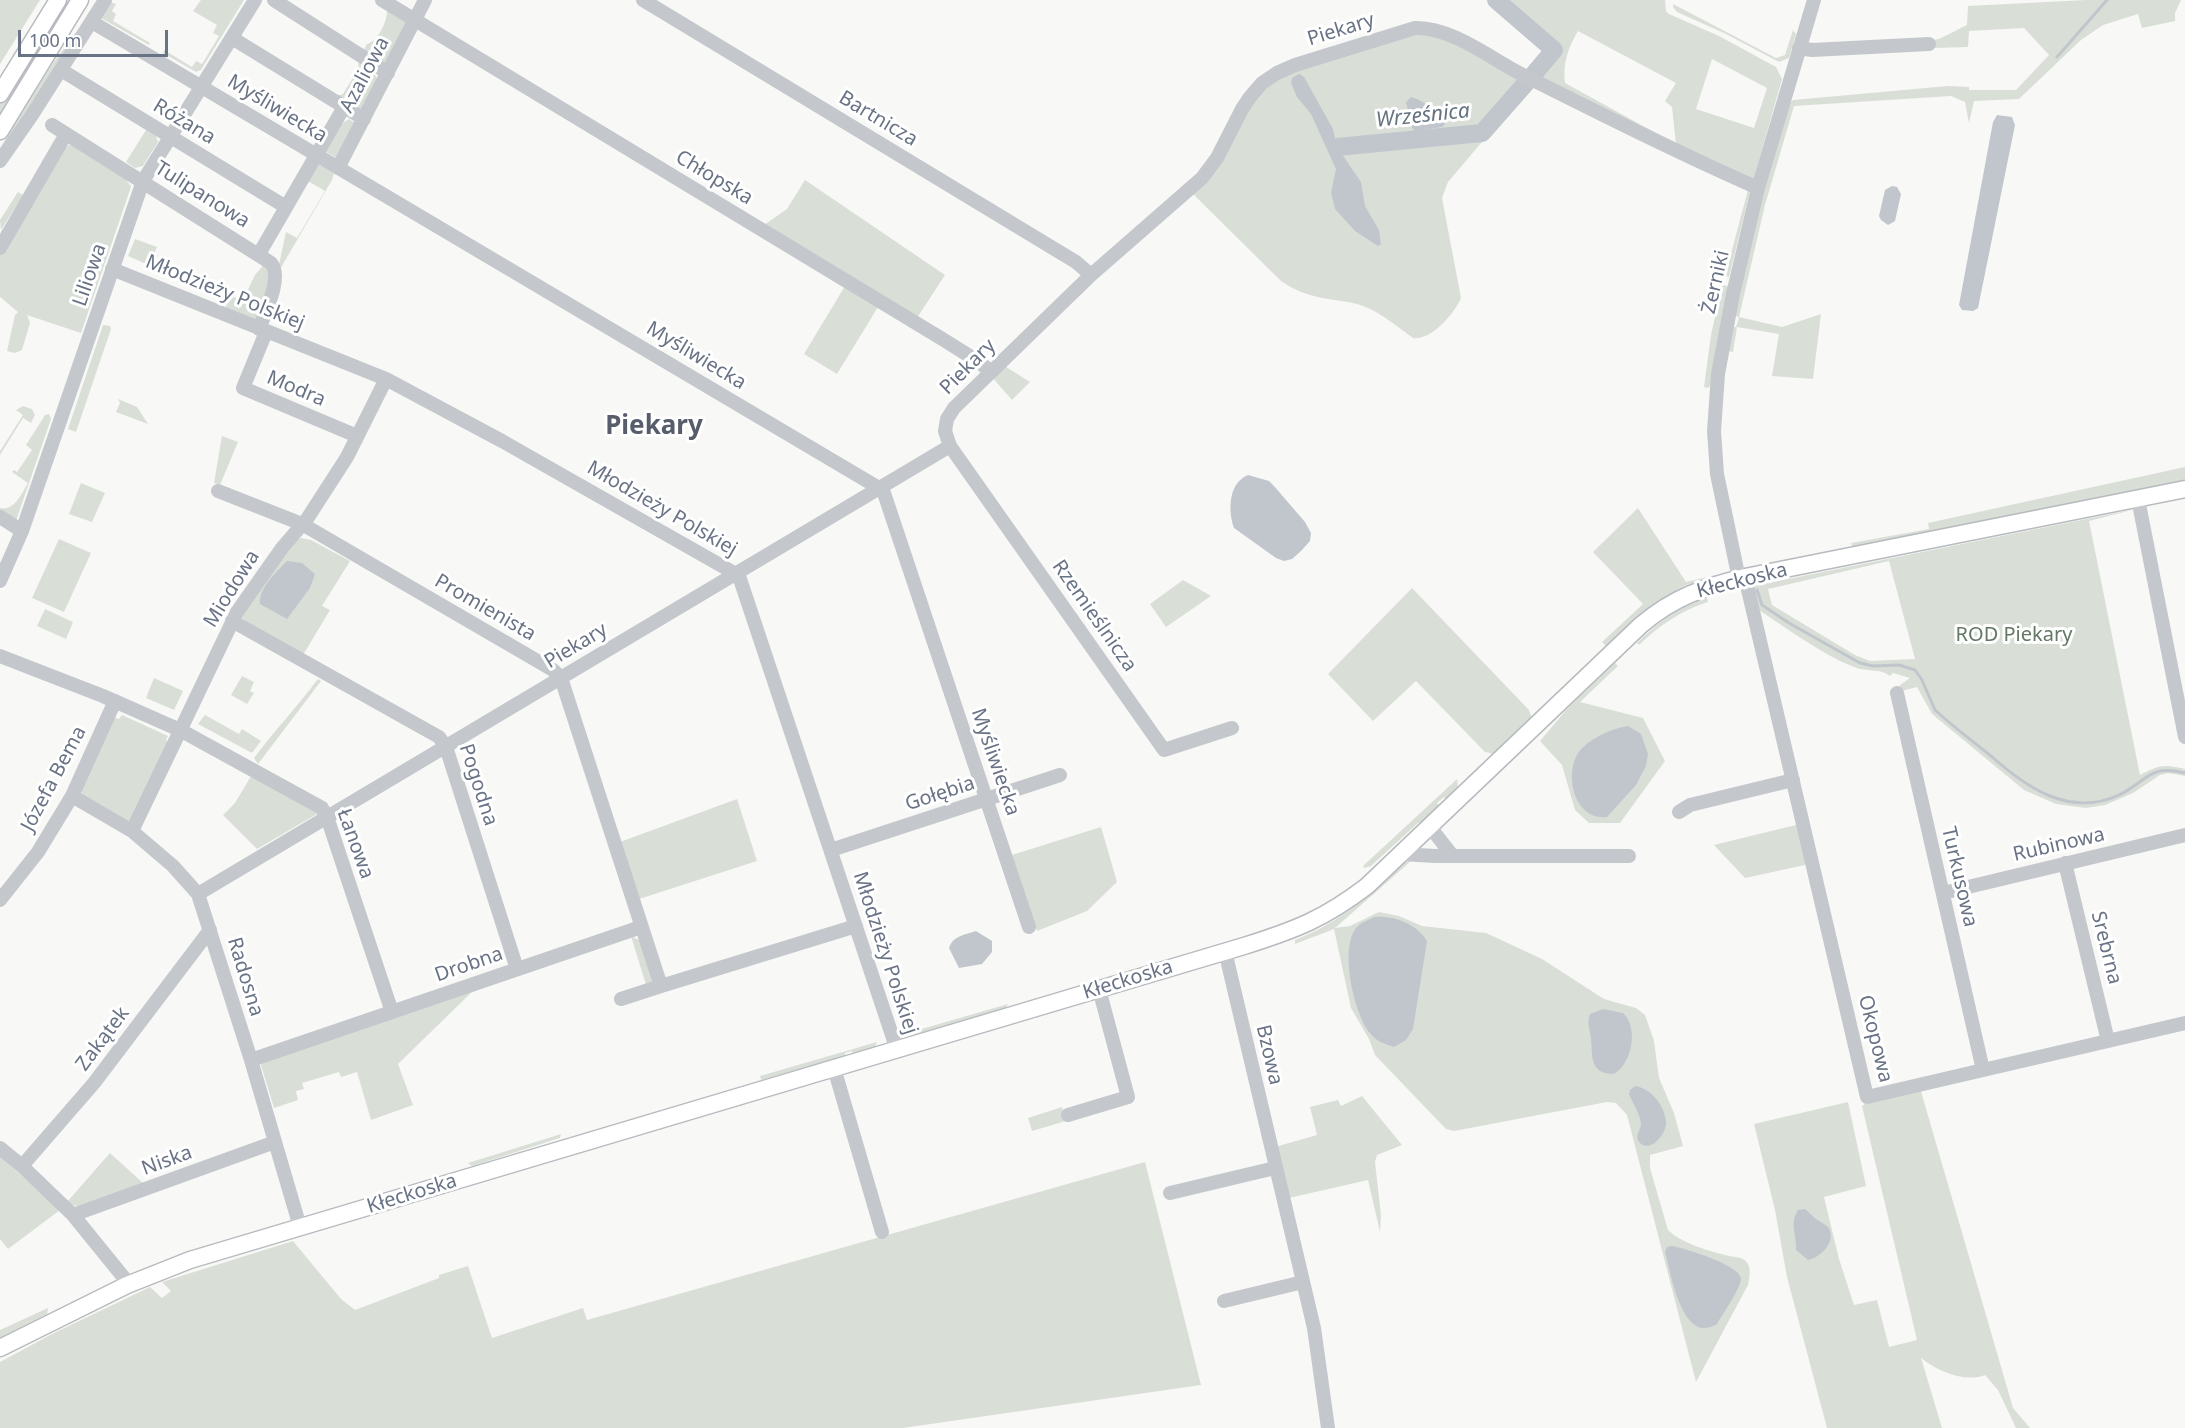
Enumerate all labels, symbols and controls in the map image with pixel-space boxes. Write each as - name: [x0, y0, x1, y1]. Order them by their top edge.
- street label: Piekary: [1305, 8, 1377, 52]
- scale bar: [21, 18, 171, 56]
- text: 100 m: [29, 28, 81, 52]
- street label: Azaliowa: [335, 33, 395, 117]
- street label: Myśliwiecka: [223, 70, 331, 148]
- street label: Bartnicza: [834, 86, 922, 152]
- street label: Różana: [148, 94, 220, 150]
- water label: Wrześnica: [1375, 99, 1471, 133]
- street label: Chłopska: [671, 146, 757, 210]
- street label: Tulipanowa: [150, 156, 254, 234]
- street label: Liliowa: [68, 241, 112, 309]
- street label: Żerniki: [1697, 248, 1735, 316]
- street label: Młodzieży Polskiej: [142, 250, 308, 336]
- street label: Myśliwiecka: [642, 317, 750, 395]
- street label: Piekary: [935, 334, 1001, 400]
- street label: Modra: [263, 366, 329, 412]
- district label: Piekary: [605, 411, 703, 443]
- street label: Młodzieży Polskiej: [583, 456, 741, 562]
- street label: Miodowa: [199, 546, 265, 632]
- street label: Rzemieślnicza: [1047, 556, 1141, 676]
- street label: Kłeckoska: [1694, 558, 1790, 604]
- street label: Promienista: [430, 569, 540, 647]
- street label: Piekary: [540, 618, 612, 674]
- park label: ROD Piekary: [1956, 623, 2072, 647]
- street label: Myśliwiecka: [965, 705, 1025, 819]
- street label: Józefa Bema: [16, 722, 92, 836]
- street label: Pogodna: [454, 741, 502, 829]
- street label: Gołębia: [902, 771, 978, 817]
- street label: Łanowa: [331, 806, 379, 882]
- street label: Rubinowa: [2011, 823, 2107, 867]
- street label: Turkusowa: [1936, 825, 1982, 929]
- street label: Młodzieży Polskiej: [847, 869, 923, 1037]
- street label: Srebrna: [2085, 909, 2127, 987]
- street label: Radosna: [222, 935, 268, 1019]
- street label: Drobna: [432, 942, 506, 988]
- street label: Kłeckoska: [1080, 955, 1176, 1005]
- street label: Okopowa: [1853, 993, 1897, 1085]
- street label: Zakątek: [71, 1002, 135, 1076]
- street label: Bzowa: [1250, 1023, 1288, 1087]
- street label: Niska: [139, 1141, 195, 1181]
- street label: Kłeckoska: [364, 1169, 460, 1219]

